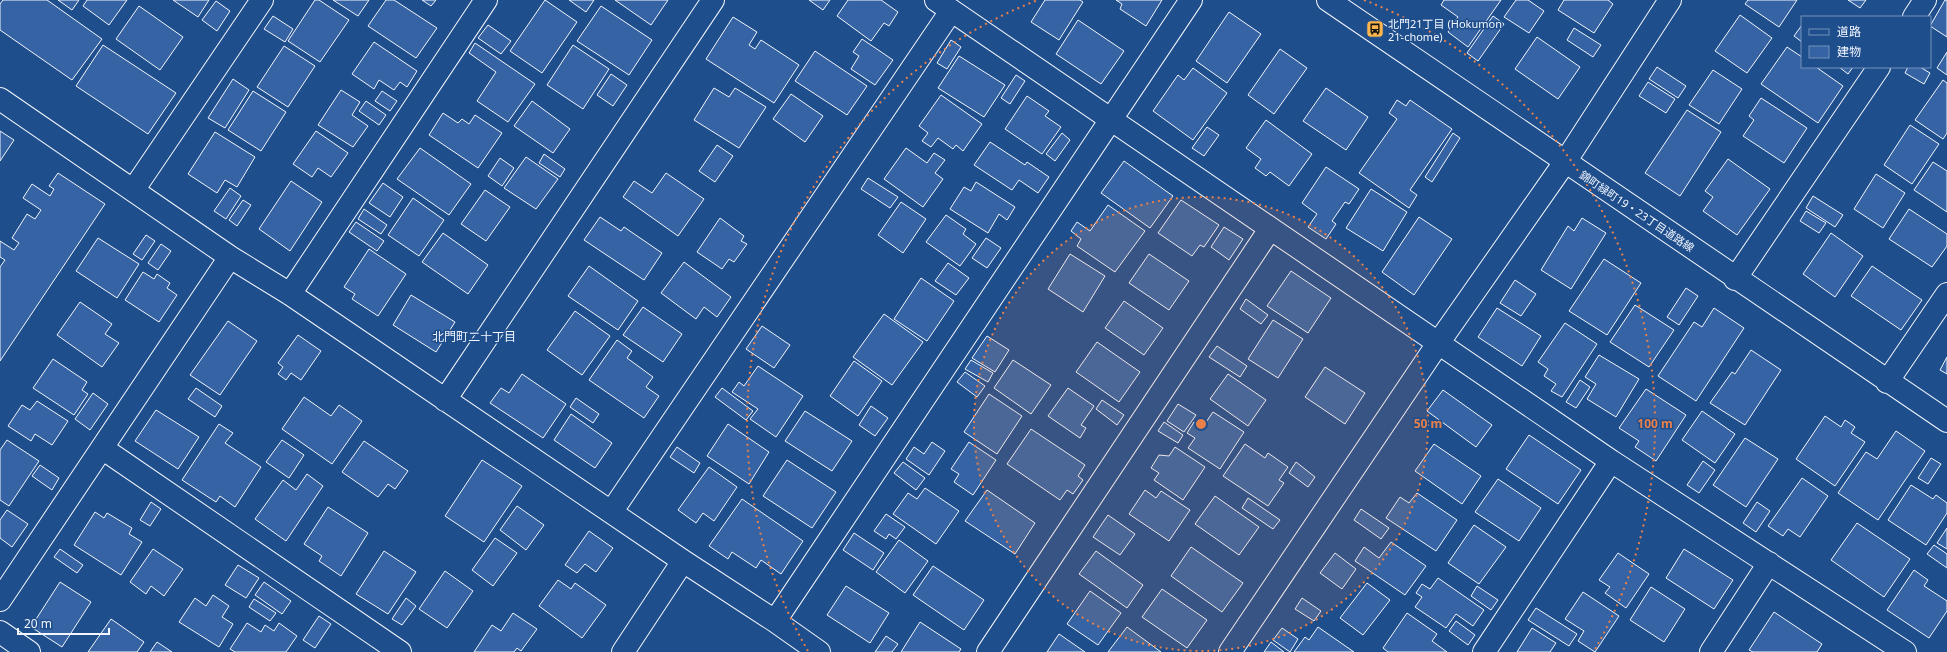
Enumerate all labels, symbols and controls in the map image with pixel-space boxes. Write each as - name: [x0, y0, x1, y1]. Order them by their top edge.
- place label: 北門21丁目 (Hokumon 21-chome): [1388, 16, 1502, 44]
- legend: [1801, 16, 1931, 68]
- bus stop icon: 北門21丁目 (Hokumon 21-chome): [1365, 19, 1385, 39]
- text: 道路: [1837, 23, 1861, 40]
- text: 建物: [1837, 43, 1861, 60]
- street label: 錦町緑町19・23丁目道路線: [1577, 167, 1697, 255]
- district label: 北門町二十丁目: [432, 328, 516, 345]
- text: 50 m: [1414, 415, 1442, 432]
- text: 100 m: [1637, 415, 1673, 432]
- centre of rings: [1194, 417, 1208, 431]
- scale bar: [18, 610, 109, 636]
- text: 20 m: [24, 615, 52, 632]

